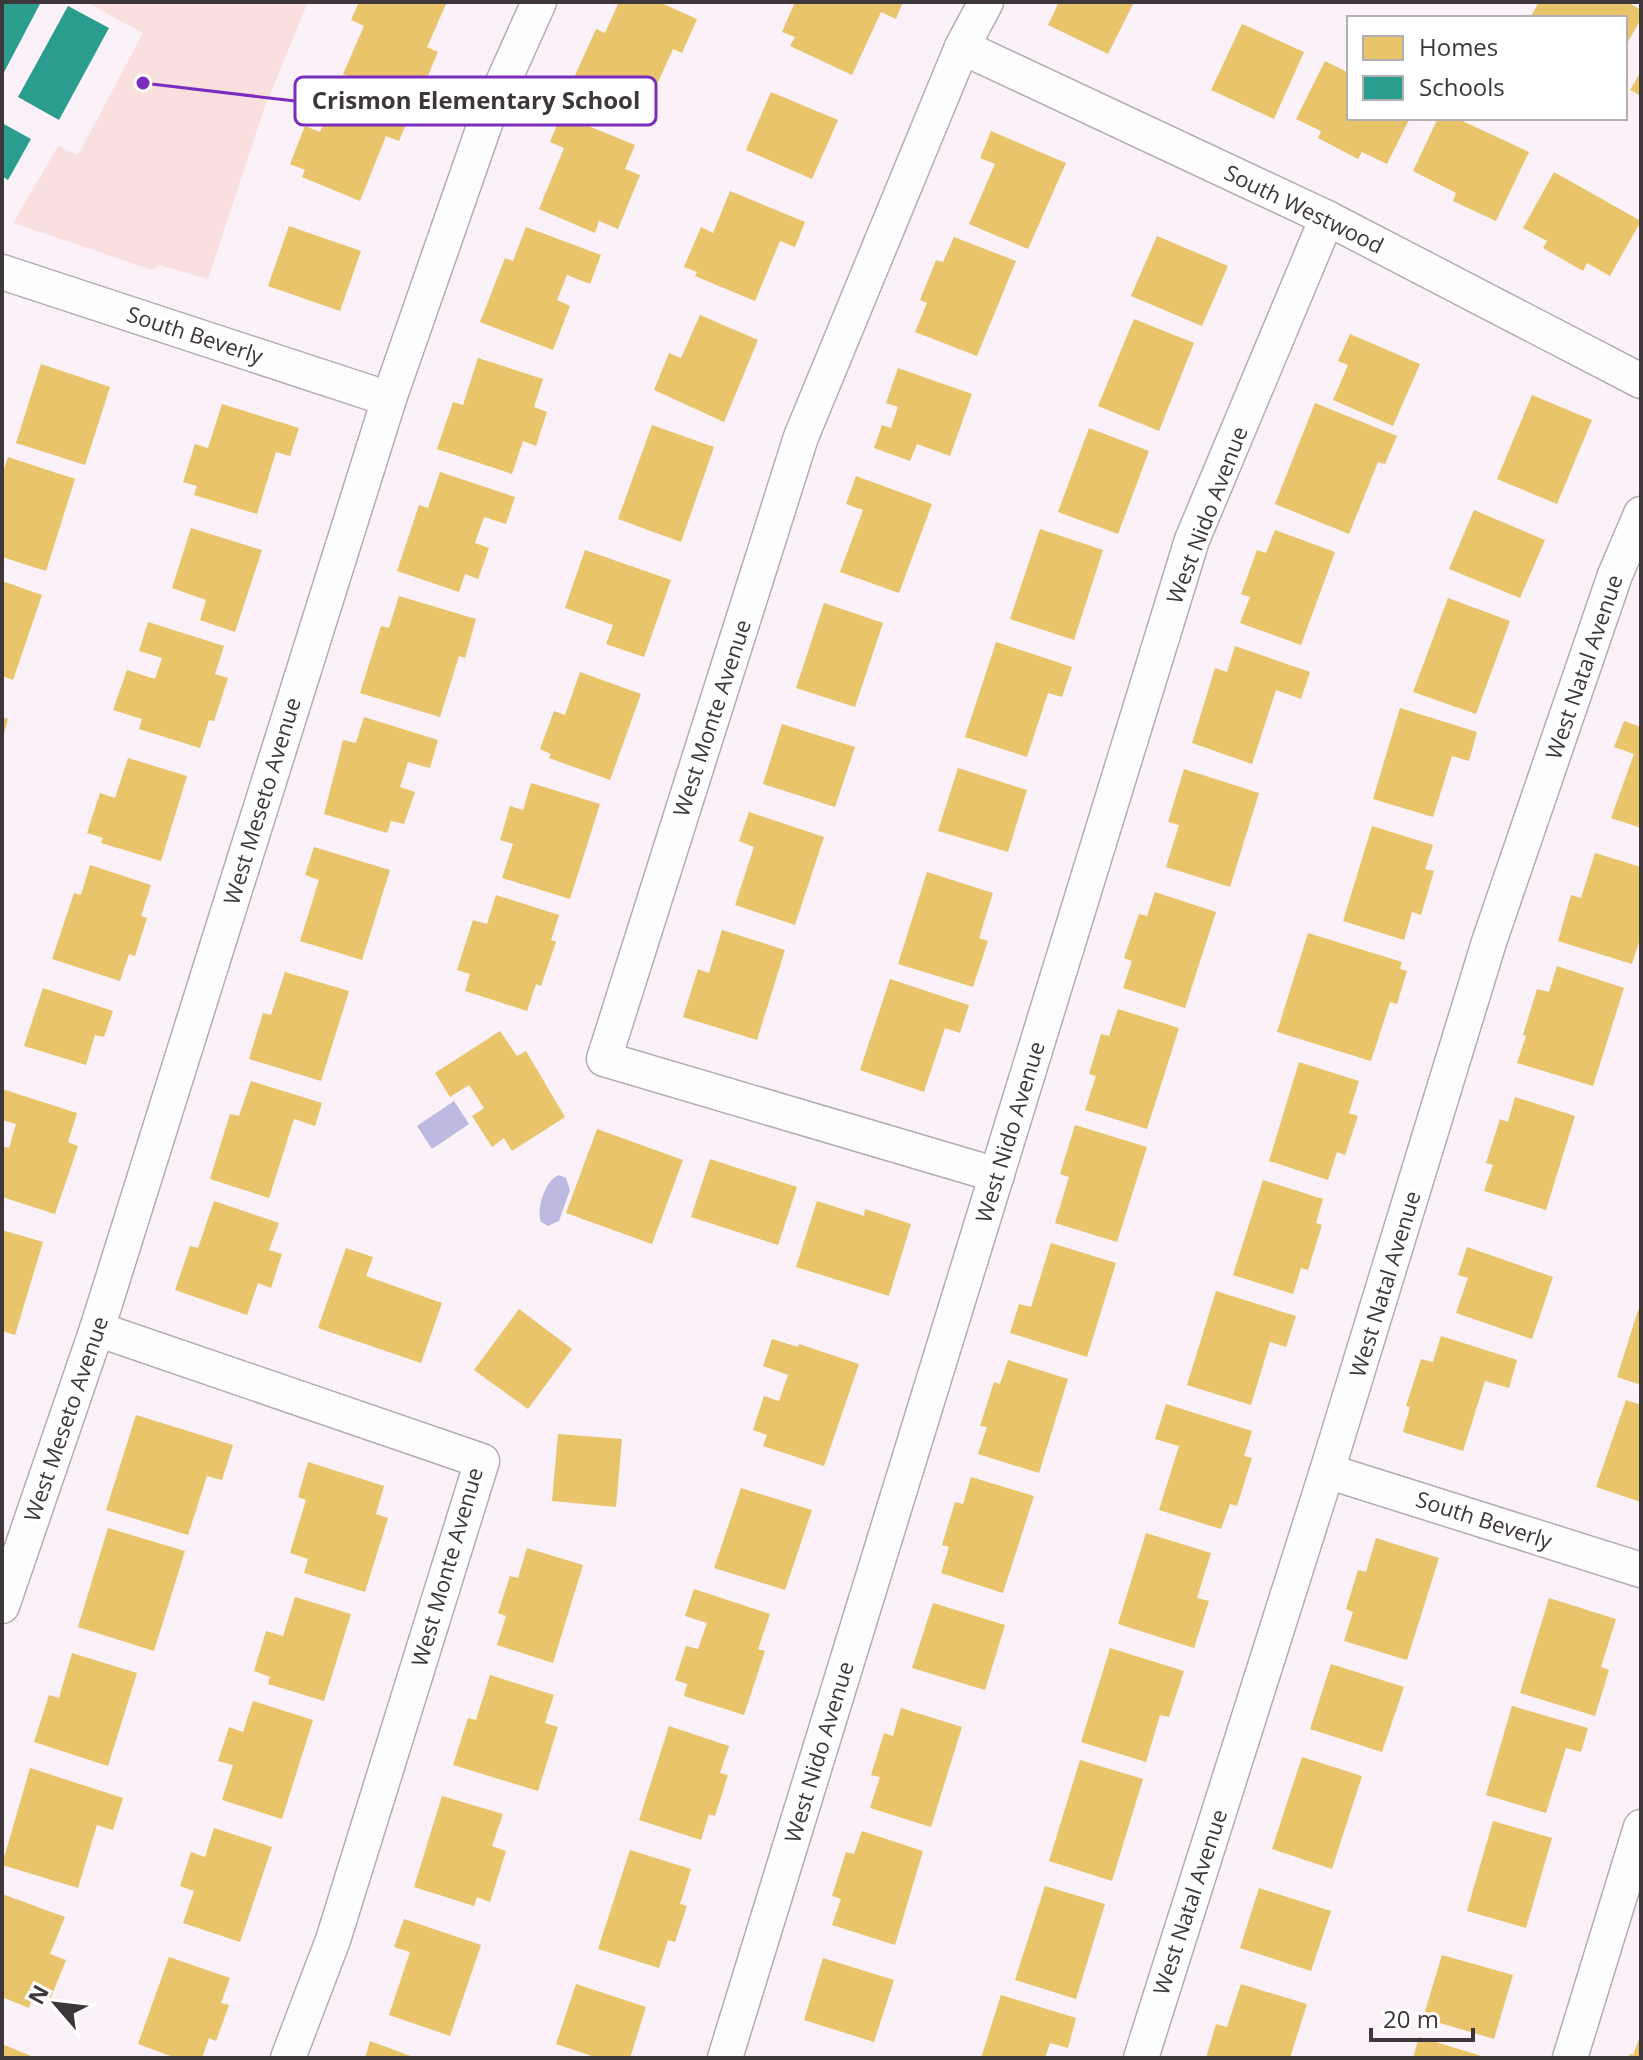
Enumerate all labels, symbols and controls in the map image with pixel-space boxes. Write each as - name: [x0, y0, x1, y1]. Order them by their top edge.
- legend: [1347, 16, 1627, 120]
- text: Homes: [1419, 30, 1498, 63]
- text: Schools: [1419, 70, 1505, 103]
- callout: Crismon Elementary School: [295, 77, 656, 125]
- text: Crismon Elementary School: [312, 83, 640, 116]
- street label: South Westwood: [1220, 157, 1389, 260]
- street label: South Beverly: [123, 298, 268, 370]
- street label: West Nido Avenue: [1158, 422, 1254, 608]
- street label: West Natal Avenue: [1537, 570, 1629, 763]
- street label: West Monte Avenue: [665, 615, 757, 820]
- street label: West Meseto Avenue: [215, 693, 307, 908]
- street label: West Nido Avenue: [967, 1038, 1051, 1226]
- street label: West Natal Avenue: [1341, 1187, 1427, 1381]
- street label: West Meseto Avenue: [16, 1312, 114, 1525]
- street label: West Monte Avenue: [403, 1464, 489, 1670]
- street label: South Beverly: [1412, 1483, 1557, 1555]
- street label: West Nido Avenue: [776, 1658, 860, 1846]
- street label: West Natal Avenue: [1145, 1805, 1233, 1998]
- north arrow: [16, 1964, 96, 2044]
- text: N: [20, 1979, 55, 2009]
- scale bar: [1371, 1992, 1473, 2042]
- text: 20 m: [1383, 2002, 1439, 2035]

